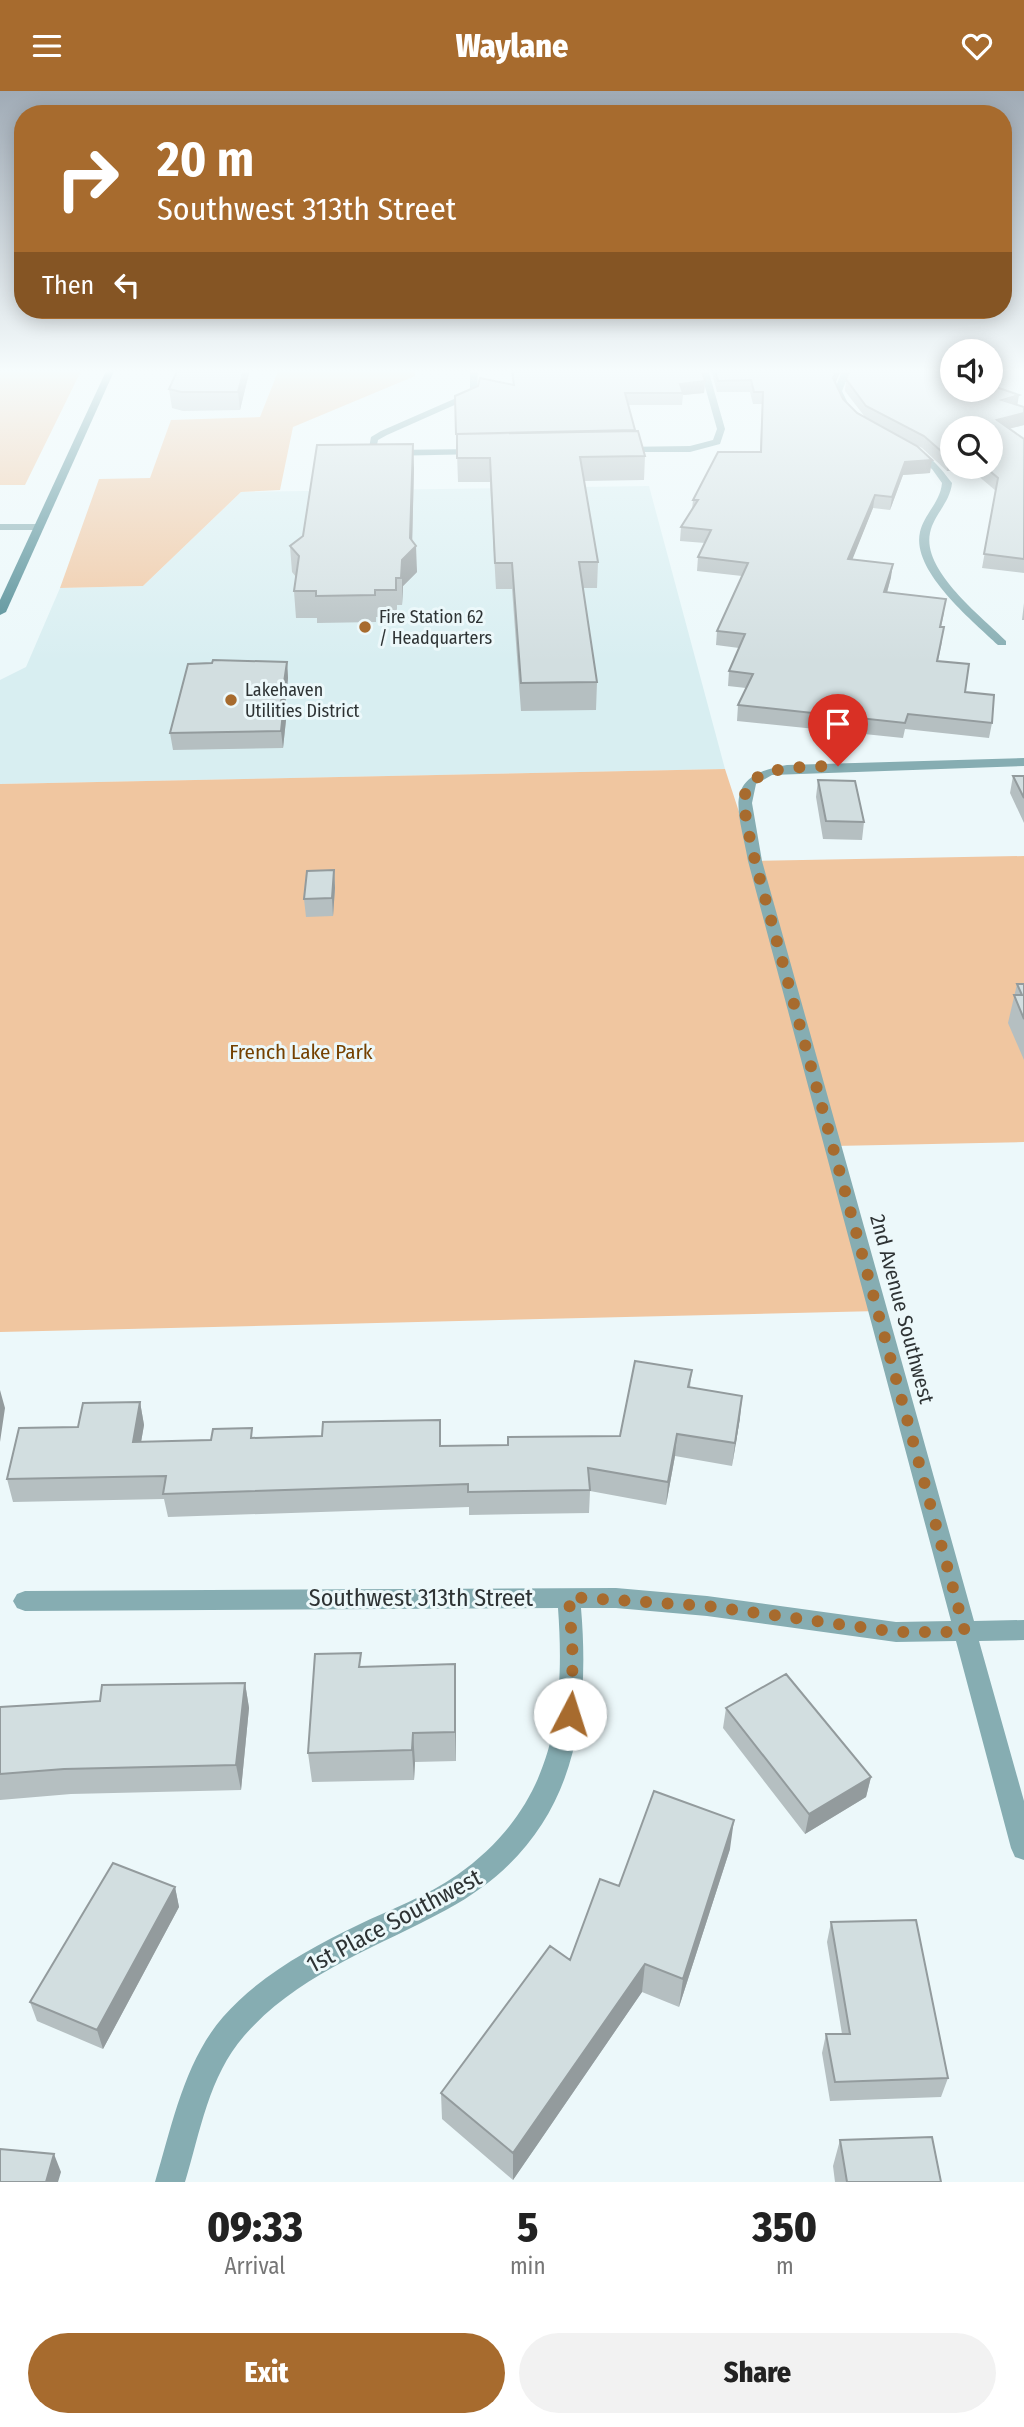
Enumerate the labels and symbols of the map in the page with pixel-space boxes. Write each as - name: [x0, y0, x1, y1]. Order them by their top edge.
- place label: Fire Station 62 / Headquarters: [379, 606, 492, 649]
- marker: Fire Station 62 / Headquarters: [357, 619, 373, 635]
- place label: Lakehaven Utilities District: [245, 679, 360, 722]
- marker: Lakehaven Utilities District: [223, 692, 239, 708]
- pin: [808, 694, 868, 766]
- park label: French Lake Park: [229, 1039, 373, 1065]
- street label: 2nd Avenue Southwest: [864, 1212, 940, 1407]
- street label: Southwest 313th Street: [309, 1584, 533, 1612]
- position arrow: [533, 1677, 607, 1751]
- street label: 1st Place Southwest: [302, 1863, 486, 1979]

